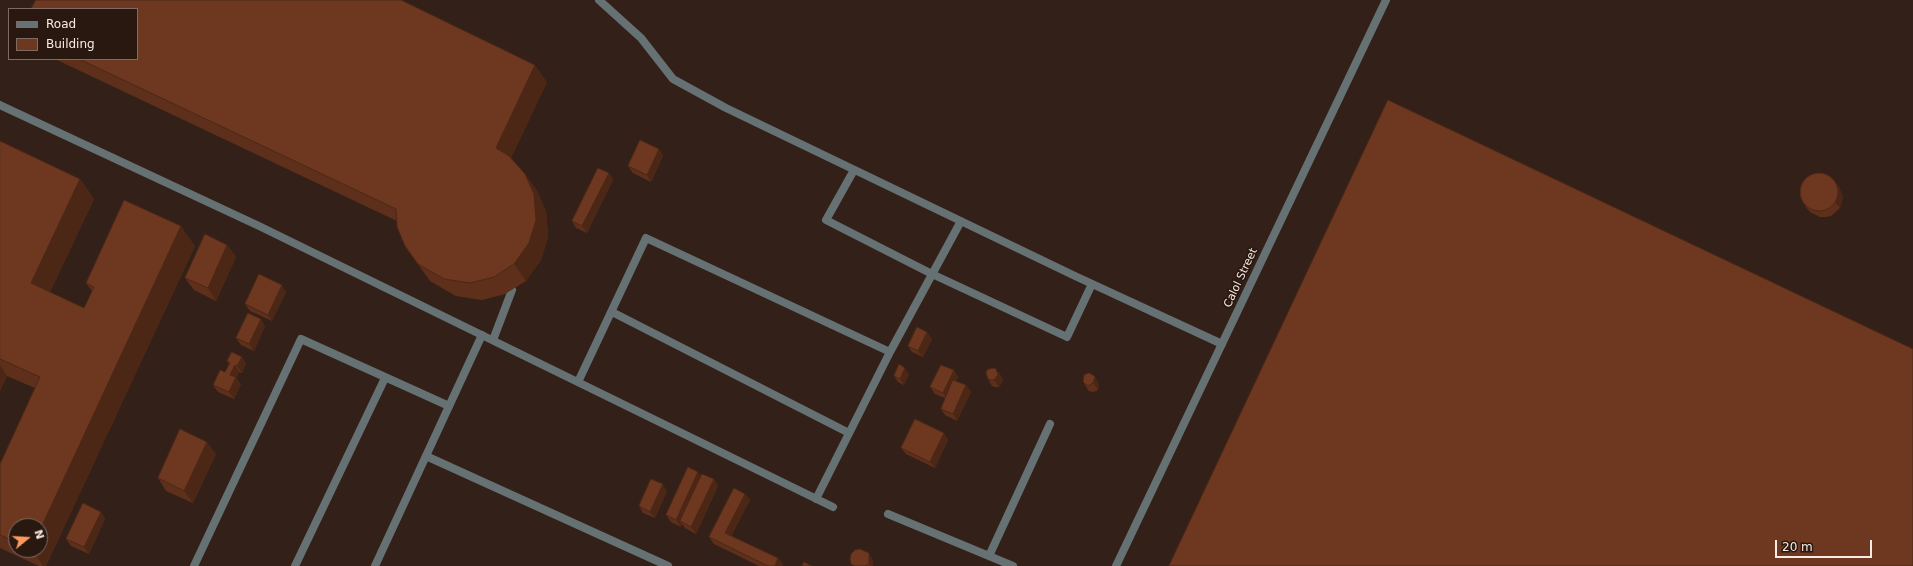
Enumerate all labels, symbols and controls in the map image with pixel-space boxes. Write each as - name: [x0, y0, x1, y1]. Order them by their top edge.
- legend: [8, 8, 138, 60]
- text: Road: [46, 17, 76, 31]
- text: Building: [46, 37, 95, 51]
- street label: Calol Street: [1221, 246, 1261, 310]
- north arrow: [8, 518, 48, 558]
- text: N: [31, 528, 47, 541]
- scale bar: [1777, 532, 1874, 558]
- text: 20 m: [1782, 540, 1813, 554]

